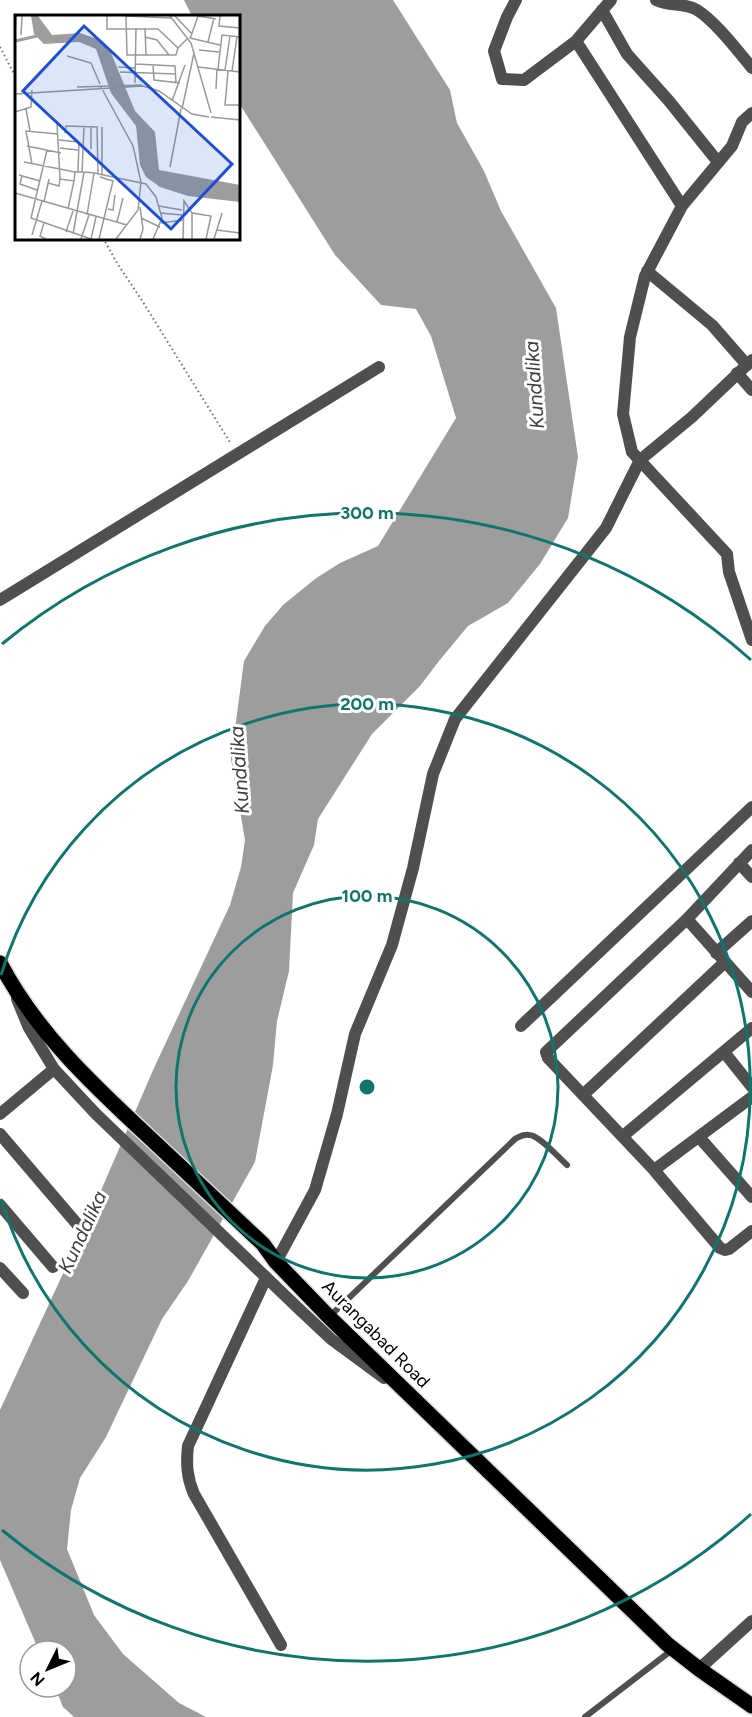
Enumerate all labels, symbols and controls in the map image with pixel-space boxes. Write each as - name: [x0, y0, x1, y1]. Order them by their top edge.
- inset map: [15, 15, 240, 240]
- water label: Kundalika: [519, 340, 549, 430]
- text: 300 m: [340, 502, 394, 524]
- text: 200 m: [340, 693, 394, 715]
- water label: Kundalika: [224, 725, 254, 815]
- text: 100 m: [342, 885, 392, 907]
- centre of rings: [357, 1077, 377, 1097]
- water label: Kundalika: [52, 1187, 112, 1277]
- street label: Aurangabad Road: [318, 1276, 434, 1392]
- north arrow: [18, 1639, 78, 1699]
- text: N: [26, 1668, 49, 1690]

